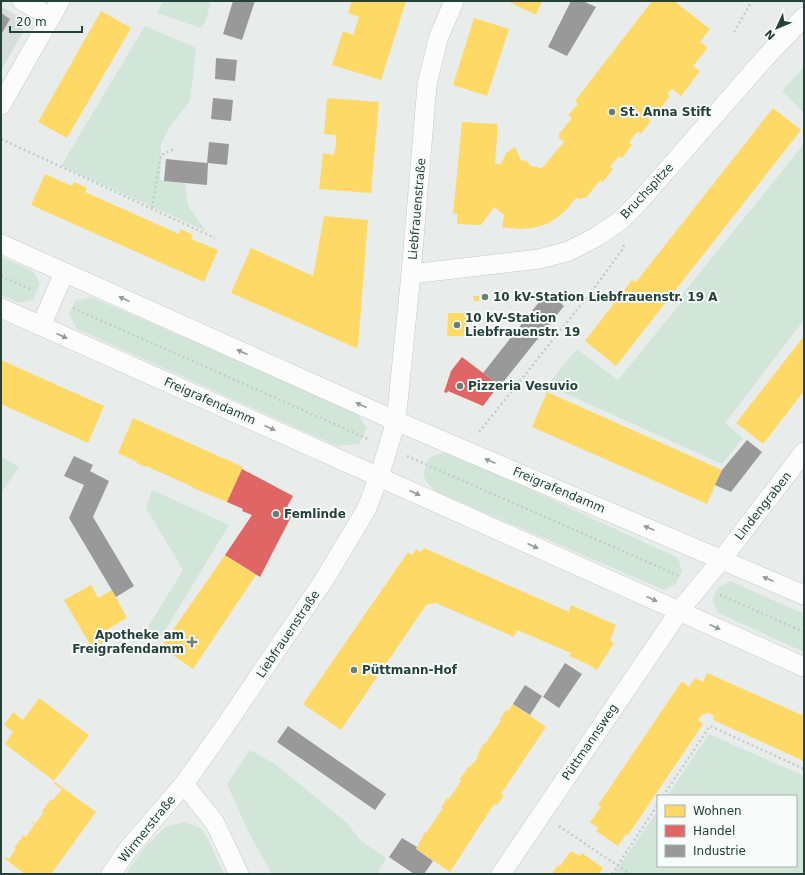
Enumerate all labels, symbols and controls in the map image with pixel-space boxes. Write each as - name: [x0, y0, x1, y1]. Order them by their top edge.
- scale bar: [10, 8, 82, 34]
- north arrow: [757, 8, 797, 48]
- text: 20 m: [16, 15, 47, 29]
- text: N: [762, 27, 778, 42]
- place label: St. Anna Stift: [620, 105, 711, 119]
- marker: St. Anna Stift: [607, 107, 617, 117]
- street label: Liebfrauenstraße: [406, 157, 428, 261]
- street label: Bruchspitze: [618, 160, 676, 222]
- place label: 10 kV-Station Liebfrauenstr. 19 A: [493, 290, 718, 304]
- marker: 10 kV-Station Liebfrauenstr. 19 A: [480, 292, 490, 302]
- one-way arrow: [118, 296, 129, 302]
- place label: 10 kV-Station Liebfrauenstr. 19: [465, 311, 580, 339]
- marker: 10 kV-Station Liebfrauenstr. 19: [452, 320, 462, 330]
- one-way arrow: [56, 332, 68, 339]
- one-way arrow: [237, 349, 248, 355]
- street label: Freigrafendamm: [162, 374, 258, 428]
- place label: Pizzeria Vesuvio: [468, 379, 578, 393]
- marker: Pizzeria Vesuvio: [455, 381, 465, 391]
- one-way arrow: [355, 402, 366, 408]
- one-way arrow: [265, 425, 276, 431]
- one-way arrow: [485, 458, 496, 464]
- street label: Freigrafendamm: [511, 464, 607, 516]
- street label: Lindengraben: [732, 469, 794, 543]
- one-way arrow: [409, 490, 420, 496]
- place label: Femlinde: [284, 507, 346, 521]
- marker: Femlinde: [271, 509, 281, 519]
- one-way arrow: [642, 525, 654, 531]
- one-way arrow: [528, 543, 539, 549]
- one-way arrow: [762, 576, 774, 582]
- street label: Liebfrauenstraße: [254, 588, 322, 680]
- one-way arrow: [647, 596, 659, 602]
- one-way arrow: [709, 624, 721, 630]
- place label: Apotheke am Freigrafendamm: [72, 628, 184, 656]
- marker: Apotheke am Freigrafendamm: [187, 637, 197, 647]
- place label: Püttmann-Hof: [362, 663, 458, 677]
- marker: Püttmann-Hof: [349, 665, 359, 675]
- street label: Püttmannsweg: [559, 701, 621, 783]
- street label: Wirmerstraße: [116, 793, 178, 865]
- legend: [657, 795, 797, 867]
- text: Wohnen: [693, 804, 742, 818]
- text: Handel: [693, 824, 735, 838]
- text: Industrie: [693, 844, 746, 858]

